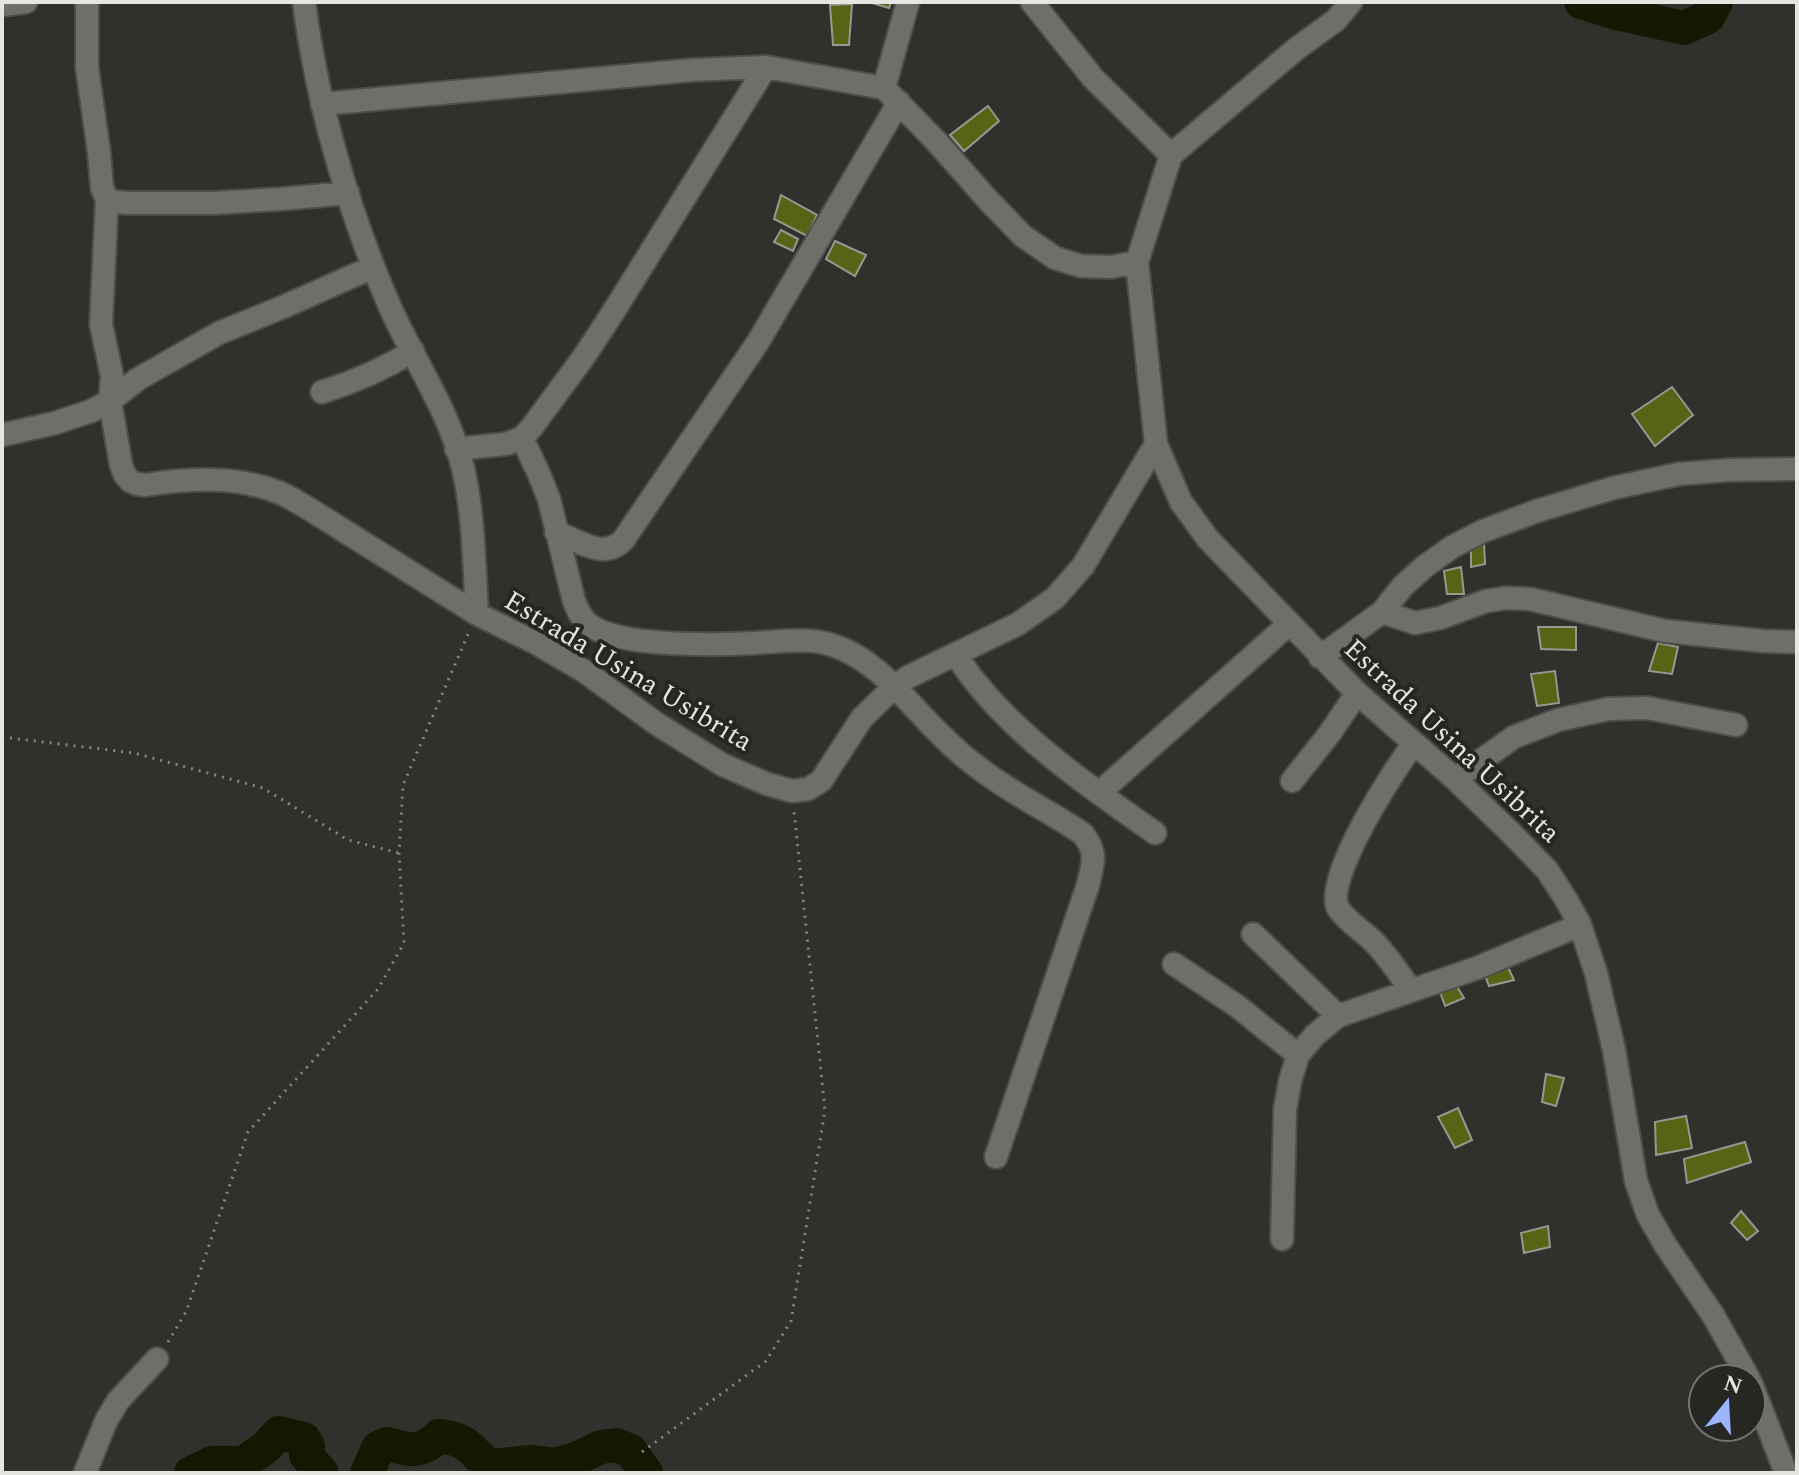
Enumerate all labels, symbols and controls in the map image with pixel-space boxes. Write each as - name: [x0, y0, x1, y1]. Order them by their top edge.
- street label: Estrada Usina Usibrita: [496, 580, 761, 763]
- street label: Estrada Usina Usibrita: [1334, 629, 1571, 854]
- north arrow: [1687, 1363, 1767, 1443]
- text: N: [1719, 1367, 1746, 1404]

